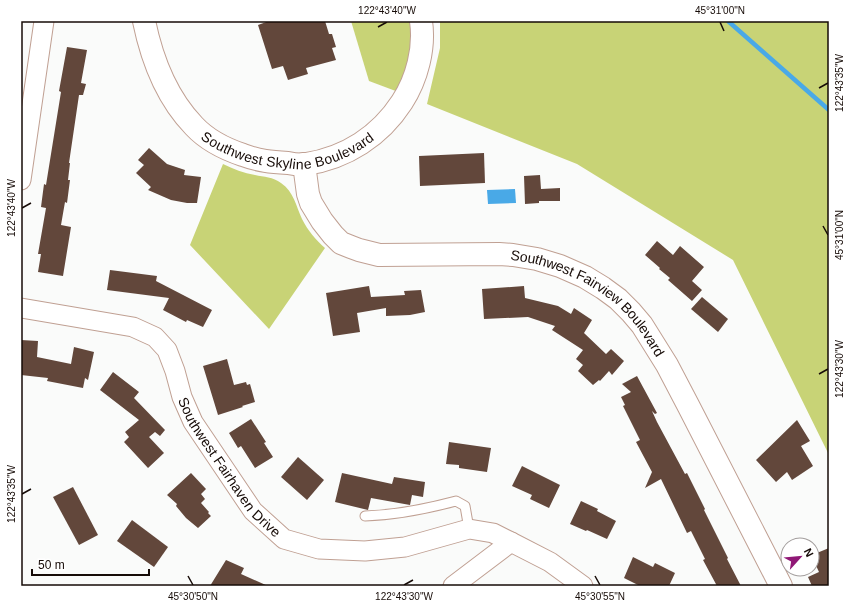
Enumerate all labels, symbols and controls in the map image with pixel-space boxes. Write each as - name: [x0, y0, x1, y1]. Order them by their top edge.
- text: 122°43'40"W: [358, 5, 416, 16]
- text: 45°31'00"N: [695, 5, 745, 16]
- text: 122°43'35"W: [834, 54, 845, 112]
- street label: Southwest Skyline Boulevard: [196, 123, 378, 139]
- text: Southwest Skyline Boulevard: [198, 128, 377, 172]
- text: 122°43'40"W: [6, 179, 17, 237]
- text: 45°31'00"N: [834, 210, 845, 260]
- street label: Southwest Fairview Boulevard: [510, 247, 668, 359]
- text: 122°43'30"W: [834, 340, 845, 398]
- street label: Southwest Fairhaven Drive: [175, 395, 284, 540]
- text: 122°43'35"W: [6, 465, 17, 523]
- north arrow: [780, 537, 820, 577]
- text: N: [802, 546, 816, 559]
- scale bar: [32, 551, 149, 577]
- text: 50 m: [38, 558, 65, 572]
- text: 45°30'50"N: [168, 591, 218, 602]
- text: 122°43'30"W: [375, 591, 433, 602]
- text: 45°30'55"N: [575, 591, 625, 602]

